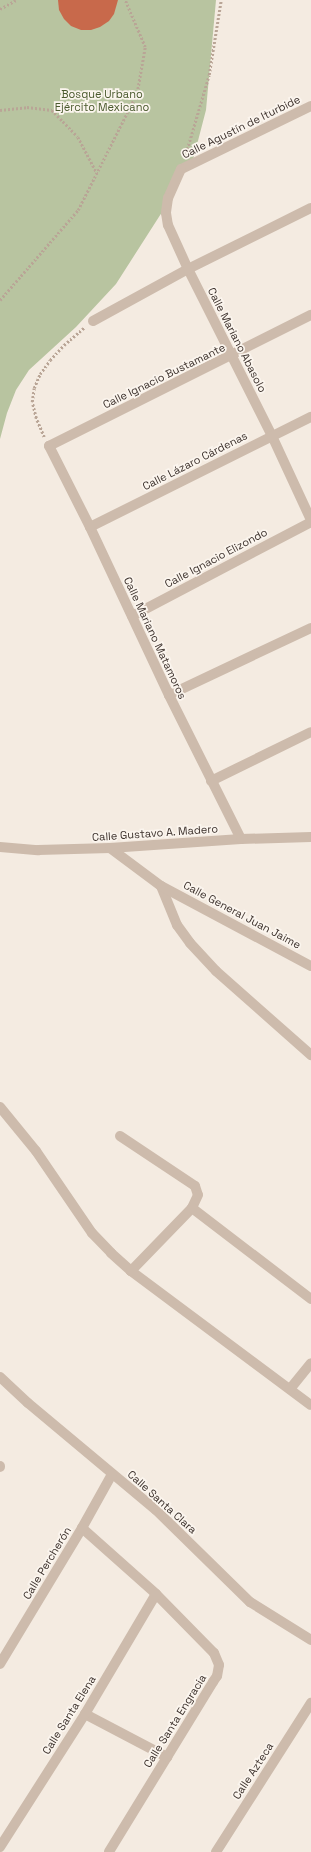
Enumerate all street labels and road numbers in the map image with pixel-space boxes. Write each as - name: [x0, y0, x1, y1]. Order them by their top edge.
- street label: Calle Agustín de Iturbide: [180, 93, 302, 161]
- street label: Calle Mariano Abasolo: [205, 285, 269, 395]
- street label: Calle Ignacio Bustamante: [101, 341, 227, 411]
- street label: Calle Lázaro Cárdenas: [140, 429, 250, 493]
- street label: Calle Ignacio Elizondo: [162, 525, 270, 591]
- street label: Calle Mariano Matamoros: [121, 575, 189, 701]
- street label: Calle Gustavo A. Madero: [91, 822, 219, 844]
- street label: Calle General Juan Jaime: [181, 878, 303, 952]
- street label: Calle Santa Clara: [125, 1468, 199, 1536]
- street label: Calle Percherón: [20, 1524, 74, 1602]
- street label: Calle Santa Engracia: [141, 1672, 209, 1770]
- street label: Calle Santa Elena: [39, 1673, 99, 1757]
- street label: Calle Azteca: [230, 1740, 276, 1802]

